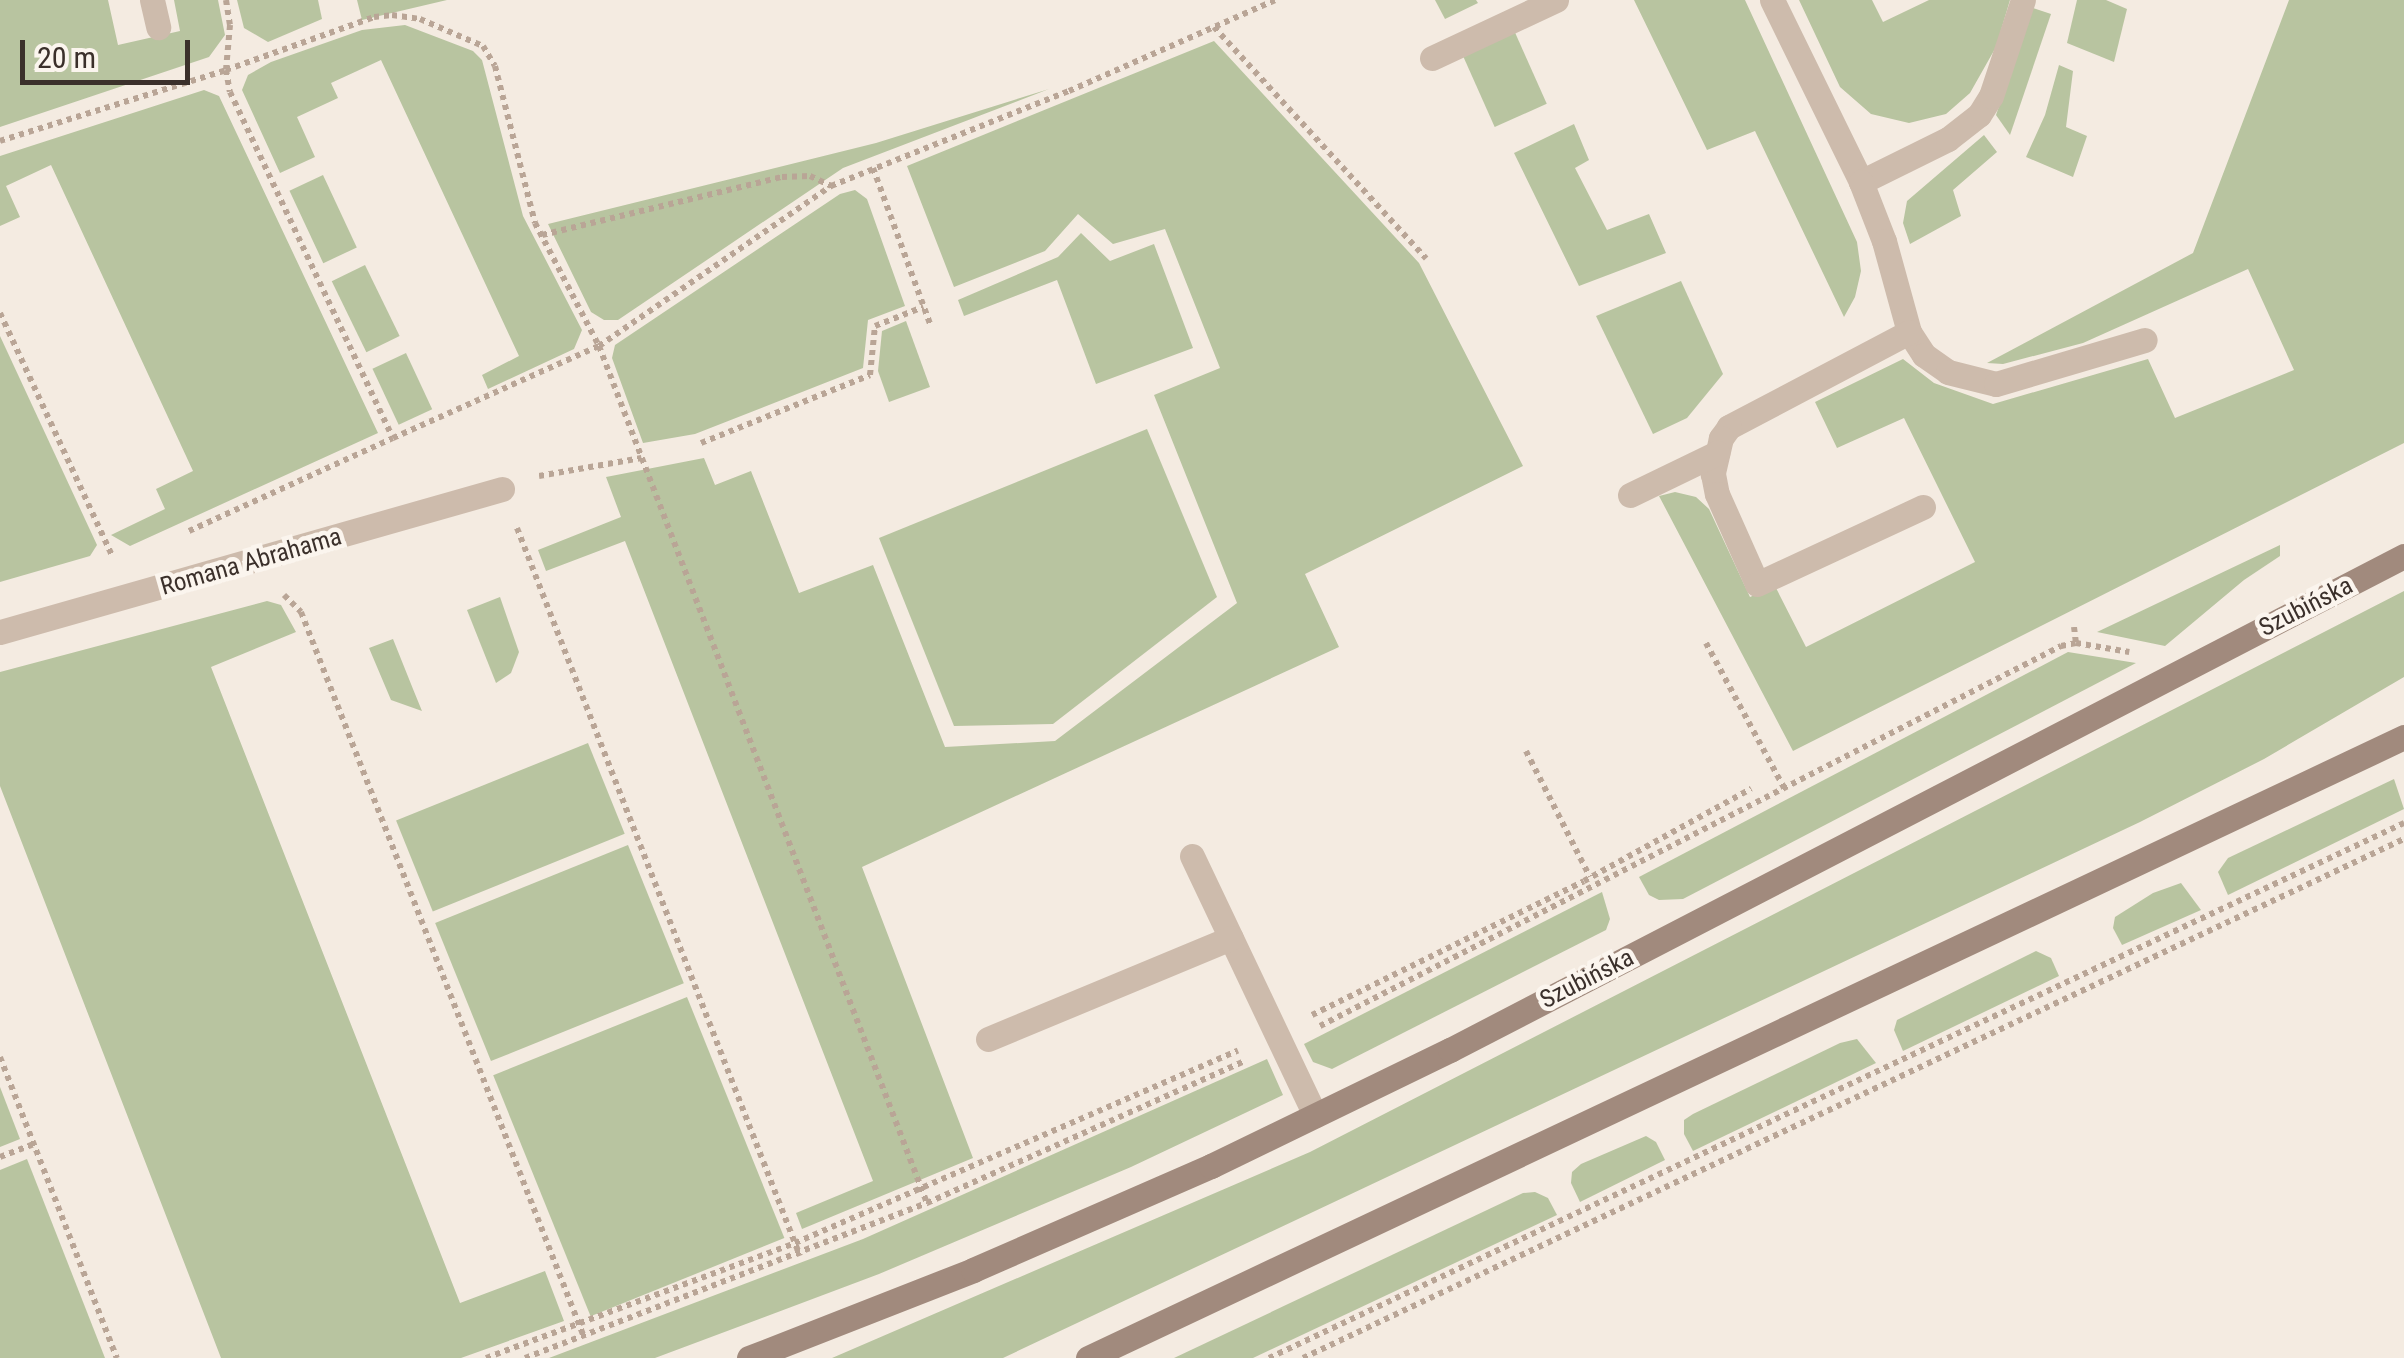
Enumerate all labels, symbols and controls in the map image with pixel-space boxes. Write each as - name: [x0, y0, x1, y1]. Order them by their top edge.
- scale bar: [25, 20, 195, 82]
- text: 20 m: [37, 40, 96, 75]
- street label: Romana Abrahama: [157, 522, 345, 602]
- street label: Szubińska: [2254, 571, 2358, 643]
- street label: Szubińska: [1535, 943, 1639, 1015]

